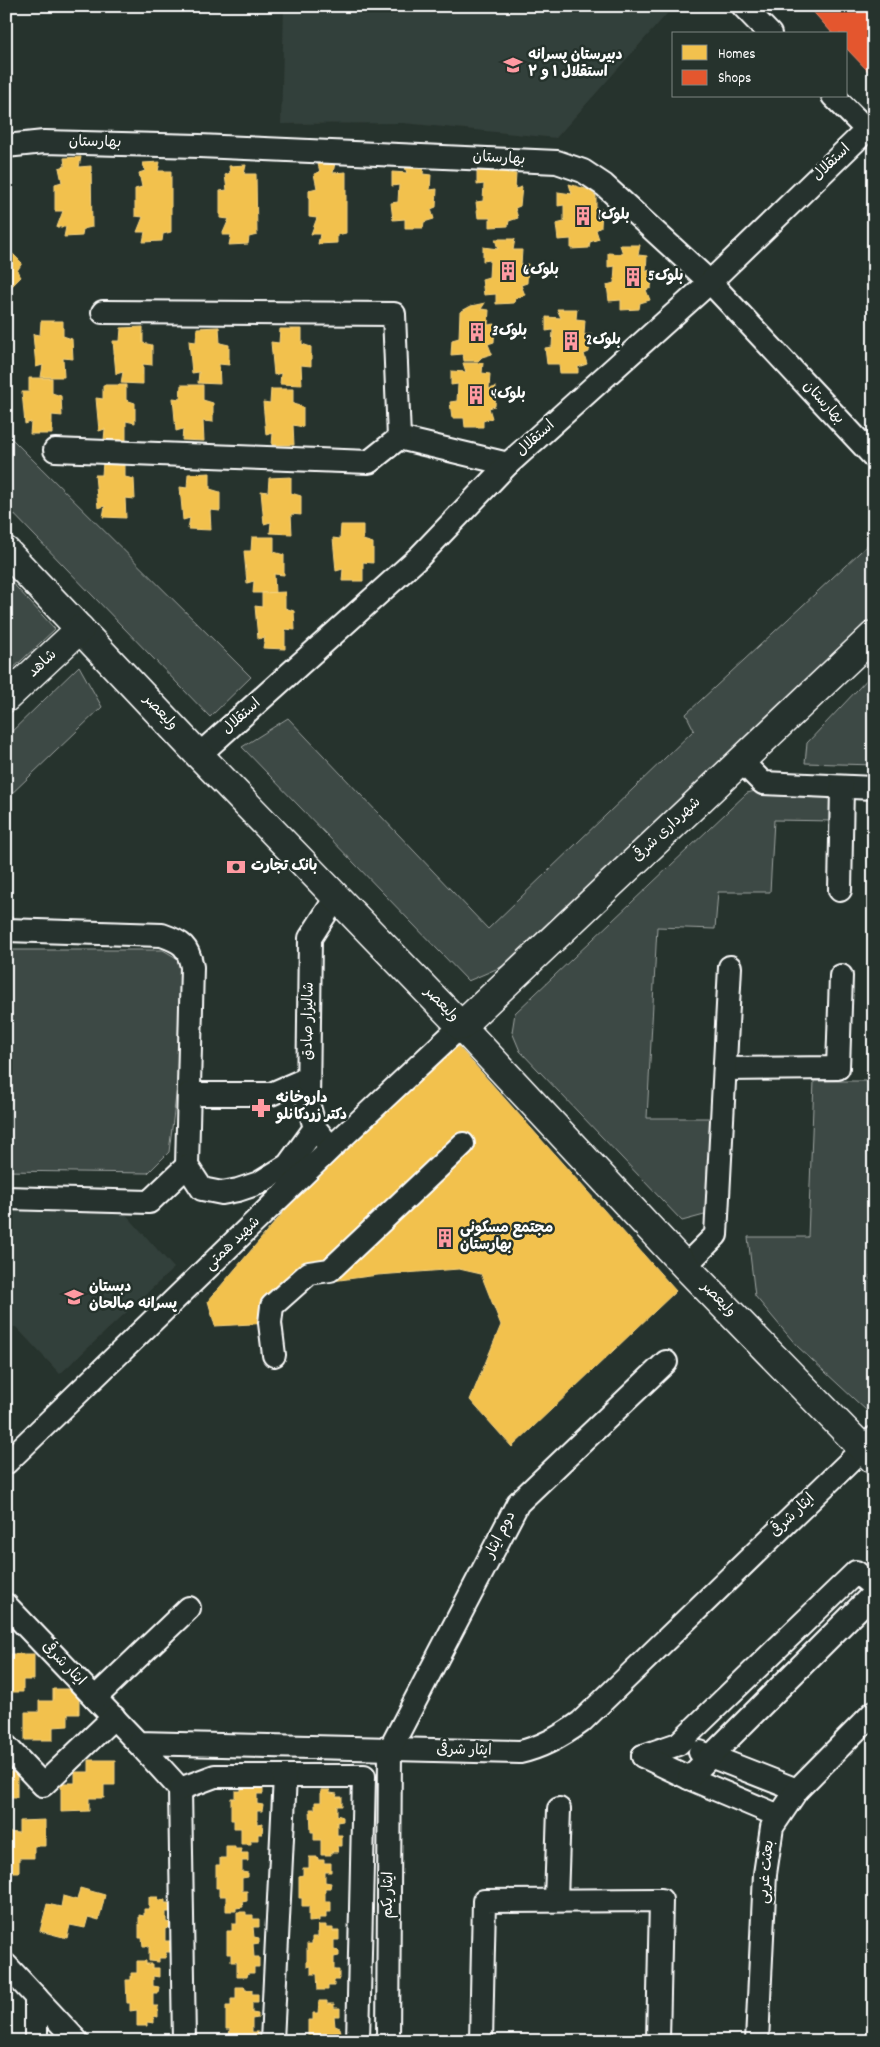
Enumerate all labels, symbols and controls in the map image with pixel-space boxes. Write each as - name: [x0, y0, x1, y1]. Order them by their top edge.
- legend: [672, 32, 848, 98]
- text: Homes: [718, 44, 756, 66]
- place label: دبیرستان پسرانه استقلال ۱ و ۲: [528, 45, 623, 84]
- school or university icon: دبیرستان پسرانه استقلال ۱ و ۲: [502, 54, 524, 76]
- text: Shops: [718, 68, 751, 90]
- street label: بهارستان: [69, 132, 121, 154]
- street label: استقلال: [808, 139, 856, 187]
- street label: بهارستان: [472, 147, 526, 171]
- building icon: بلوک1: [572, 205, 594, 227]
- place label: بلوک1: [598, 205, 630, 227]
- building icon: بلوک6: [497, 260, 519, 282]
- place label: بلوک6: [523, 260, 559, 282]
- building icon: بلوک5: [622, 266, 644, 288]
- place label: بلوک5: [648, 266, 683, 288]
- building icon: بلوک3: [466, 321, 488, 343]
- place label: بلوک3: [492, 321, 527, 343]
- building icon: بلوک2: [560, 330, 582, 352]
- place label: بلوک2: [586, 330, 621, 352]
- street label: بهارستان: [797, 376, 849, 430]
- building icon: بلوک4: [465, 384, 487, 406]
- place label: بلوک4: [491, 384, 526, 406]
- street label: استقلال: [512, 415, 560, 463]
- street label: شاهد: [23, 645, 63, 683]
- street label: ولیعصر: [136, 689, 182, 736]
- street label: استقلال: [218, 693, 266, 741]
- street label: شهرداری شرقی: [626, 791, 706, 868]
- bank icon: بانک تجارت: [225, 856, 247, 878]
- place label: بانک تجارت: [251, 856, 317, 878]
- street label: ولیعصر: [417, 981, 464, 1028]
- street label: شالیزار صادق: [297, 982, 321, 1060]
- place label: داروخانه دکتر زردکانلو: [275, 1088, 347, 1127]
- pharmacy icon: داروخانه دکتر زردکانلو: [250, 1097, 272, 1119]
- street label: شهید همتی: [200, 1212, 266, 1276]
- place label: مجتمع مسکونی بهارستان: [460, 1218, 553, 1257]
- building icon: مجتمع مسکونی بهارستان: [434, 1227, 456, 1249]
- street label: ولیعصر: [694, 1276, 741, 1323]
- place label: دبستان پسرانه صالحان: [89, 1277, 178, 1316]
- school or university icon: دبستان پسرانه صالحان: [63, 1286, 85, 1308]
- street label: ایثار شرقی: [764, 1487, 821, 1543]
- street label: دوم ایثار: [479, 1508, 522, 1563]
- street label: ایثار شرقی: [36, 1635, 92, 1692]
- street label: ایثار شرقی: [436, 1738, 492, 1762]
- street label: بعثت غربی: [753, 1839, 781, 1905]
- street label: ایثار یکم: [378, 1871, 400, 1919]

